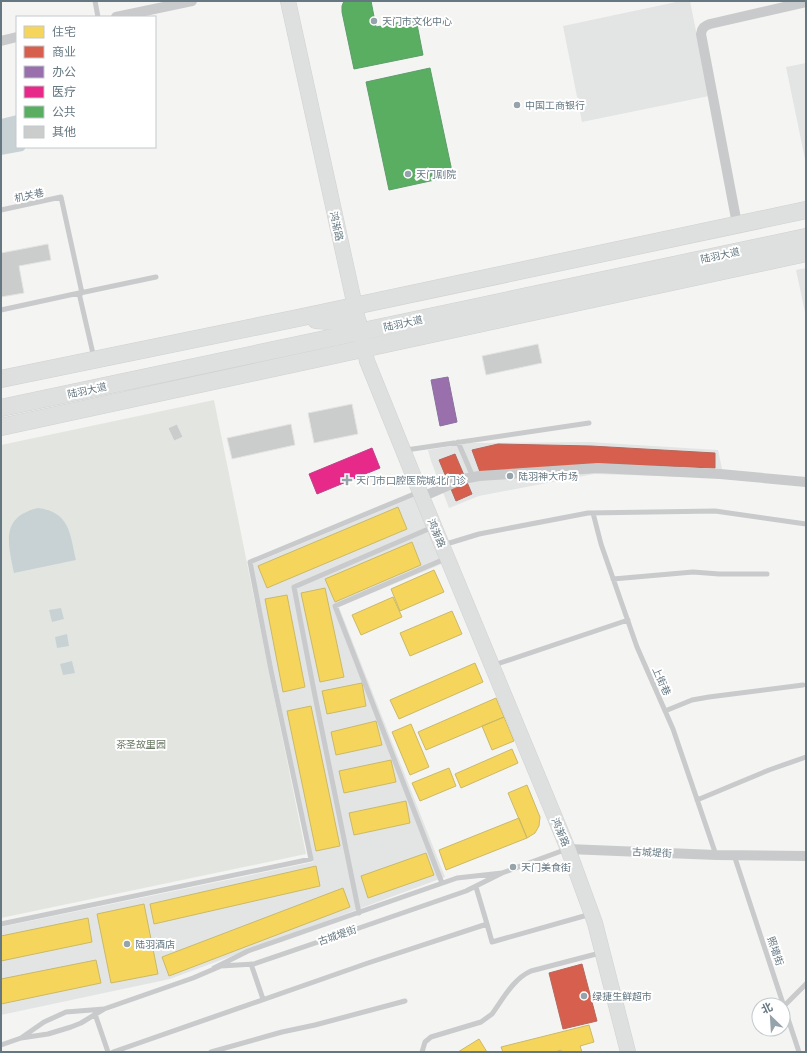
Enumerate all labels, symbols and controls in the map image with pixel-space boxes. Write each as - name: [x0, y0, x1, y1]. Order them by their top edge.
- place label: 天门市文化中心: [382, 15, 452, 27]
- legend: [16, 16, 156, 148]
- marker: 天门市文化中心: [369, 16, 379, 26]
- text: 住宅: [52, 24, 76, 39]
- text: 商业: [52, 44, 76, 59]
- text: 办公: [52, 64, 76, 79]
- text: 医疗: [52, 84, 76, 99]
- place label: 中国工商银行: [525, 99, 585, 111]
- marker: 中国工商银行: [512, 100, 522, 110]
- text: 公共: [52, 104, 76, 119]
- text: 其他: [52, 124, 76, 139]
- place label: 天门剧院: [416, 168, 456, 180]
- marker: 天门剧院: [403, 169, 413, 179]
- street label: 机关巷: [13, 186, 45, 204]
- street label: 鸿渐路: [328, 210, 346, 242]
- street label: 陆羽大道: [699, 245, 741, 265]
- street label: 陆羽大道: [382, 313, 424, 333]
- street label: 陆羽大道: [66, 380, 108, 400]
- place label: 陆羽神大市场: [518, 470, 578, 482]
- marker: 陆羽神大市场: [505, 471, 515, 481]
- marker: 天门市口腔医院城北门诊: [341, 474, 353, 486]
- place label: 天门市口腔医院城北门诊: [356, 474, 466, 486]
- street label: 鸿渐路: [426, 517, 448, 549]
- street label: 上街巷: [650, 665, 674, 697]
- park label: 茶圣故里园: [116, 738, 166, 750]
- street label: 鸿渐路: [550, 816, 572, 848]
- street label: 古城堤街: [632, 845, 672, 859]
- place label: 天门美食街: [521, 861, 571, 873]
- marker: 天门美食街: [508, 862, 518, 872]
- street label: 古城堤街: [316, 923, 358, 947]
- street label: 照墙街: [765, 935, 787, 967]
- place label: 陆羽酒店: [135, 938, 175, 950]
- marker: 陆羽酒店: [122, 939, 132, 949]
- place label: 绿捷生鲜超市: [592, 990, 652, 1002]
- marker: 绿捷生鲜超市: [579, 991, 589, 1001]
- north arrow: [751, 997, 791, 1037]
- text: 北: [759, 999, 775, 1017]

